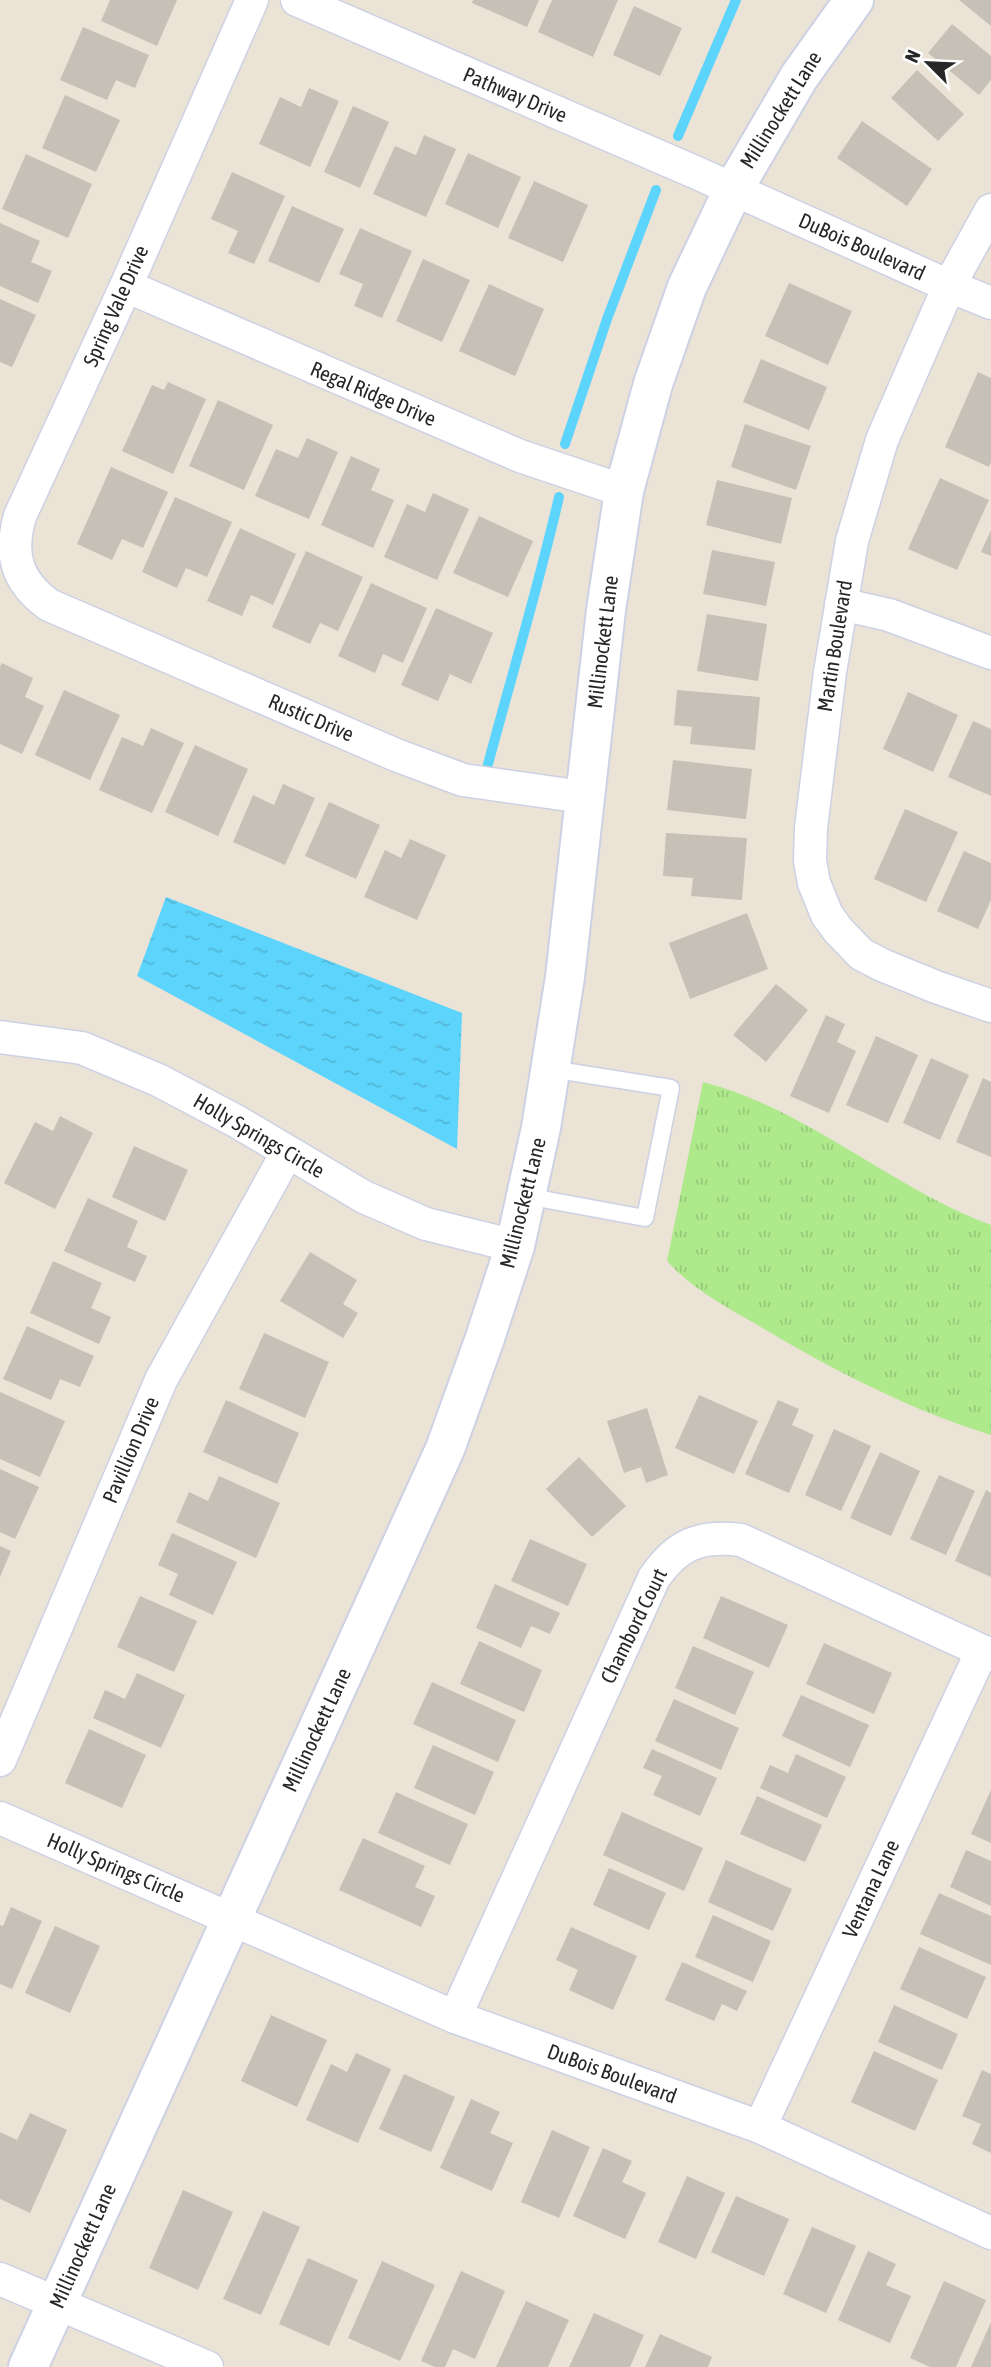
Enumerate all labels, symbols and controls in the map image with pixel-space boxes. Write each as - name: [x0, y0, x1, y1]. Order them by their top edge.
- north arrow: [893, 28, 963, 98]
- street label: Millinockett Lane: [735, 46, 826, 172]
- text: N: [900, 46, 925, 66]
- street label: Pathway Drive: [460, 61, 571, 127]
- street label: DuBois Boulevard: [795, 207, 929, 285]
- street label: Spring Vale Drive: [78, 241, 152, 370]
- street label: Regal Ridge Drive: [307, 356, 440, 430]
- street label: Millinockett Lane: [582, 574, 622, 710]
- street label: Martin Boulevard: [812, 578, 856, 713]
- street label: Rustic Drive: [265, 688, 358, 746]
- street label: Holly Springs Circle: [190, 1088, 329, 1182]
- street label: Millinockett Lane: [494, 1135, 550, 1270]
- street label: Pavillion Drive: [97, 1393, 163, 1506]
- street label: Chambord Court: [595, 1564, 671, 1687]
- street label: Millinockett Lane: [277, 1664, 355, 1795]
- street label: Holly Springs Circle: [44, 1827, 189, 1907]
- street label: Ventana Lane: [837, 1836, 903, 1942]
- street label: DuBois Boulevard: [544, 2039, 680, 2108]
- street label: Millinockett Lane: [44, 2180, 120, 2312]

